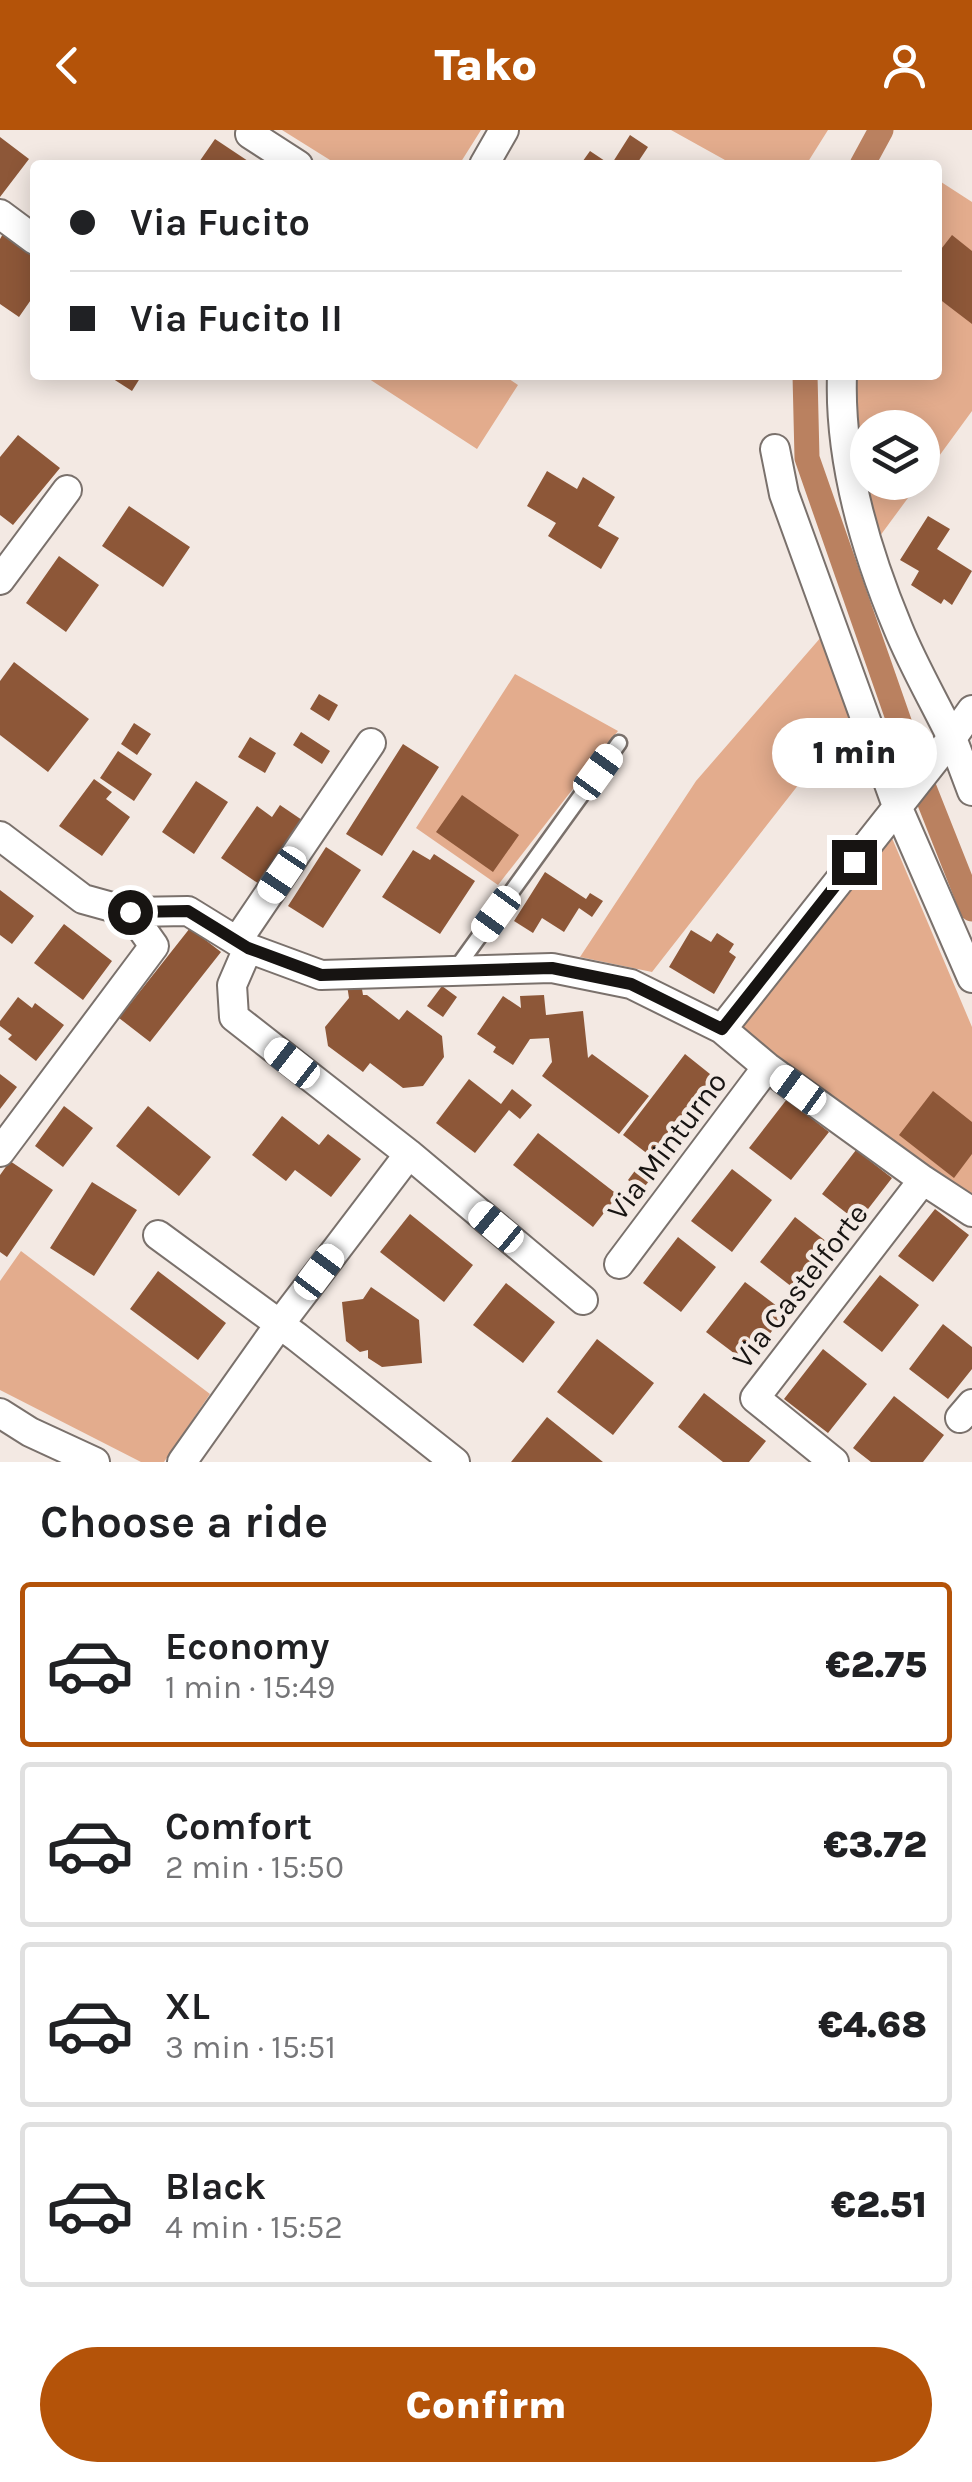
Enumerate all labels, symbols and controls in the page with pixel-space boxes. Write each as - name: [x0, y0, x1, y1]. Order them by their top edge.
- icon: back: [40, 38, 95, 93]
- icon: person: [877, 38, 932, 93]
- text: Tako: [434, 39, 538, 91]
- text: Via Fucito: [130, 200, 310, 245]
- text: Via Fucito II: [130, 296, 343, 341]
- map controls: [850, 410, 940, 500]
- button: layers: [850, 410, 940, 500]
- callout: 1 min: [772, 717, 936, 787]
- text: 1 min: [813, 734, 896, 771]
- car: [568, 739, 628, 805]
- route end: [832, 840, 877, 885]
- car: [253, 842, 311, 908]
- car: [466, 881, 526, 947]
- route start: [108, 890, 153, 935]
- car: [259, 1033, 325, 1093]
- car: [765, 1060, 831, 1120]
- street label: Via Minturno: [599, 1065, 735, 1227]
- car: [463, 1196, 529, 1258]
- street label: Via Castelforte: [724, 1196, 876, 1376]
- car: [289, 1239, 349, 1305]
- text: Choose a ride: [40, 1496, 328, 1548]
- icon: car: [45, 1620, 135, 1710]
- text: Economy: [165, 1624, 329, 1669]
- text: €2.75: [826, 1642, 927, 1687]
- text: 1 min · 15:49: [165, 1669, 335, 1706]
- icon: car: [45, 1800, 135, 1890]
- text: Comfort: [165, 1804, 312, 1849]
- text: €3.72: [824, 1822, 927, 1867]
- text: 2 min · 15:50: [165, 1849, 344, 1886]
- icon: car: [45, 1980, 135, 2070]
- text: XL: [165, 1984, 210, 2029]
- text: €4.68: [818, 2002, 927, 2047]
- text: 3 min · 15:51: [165, 2029, 336, 2066]
- icon: car: [45, 2160, 135, 2250]
- text: Black: [165, 2164, 266, 2209]
- text: €2.51: [831, 2182, 927, 2227]
- text: 4 min · 15:52: [165, 2209, 343, 2246]
- button: Confirm: [40, 2347, 932, 2462]

